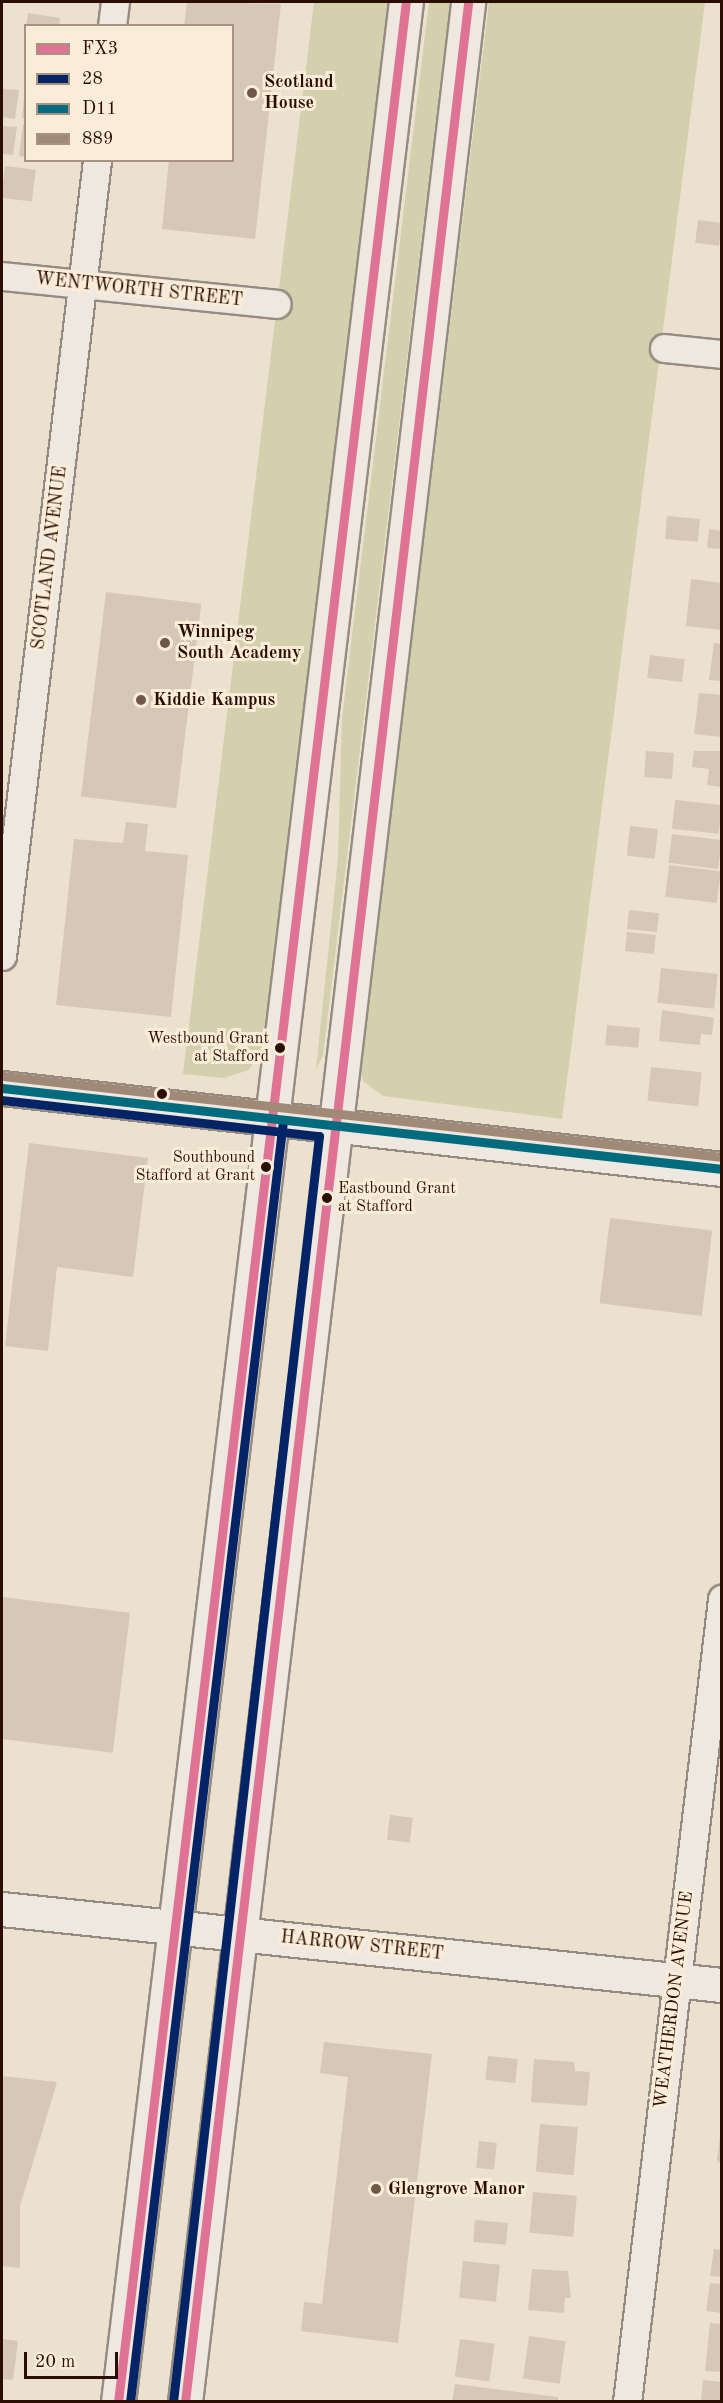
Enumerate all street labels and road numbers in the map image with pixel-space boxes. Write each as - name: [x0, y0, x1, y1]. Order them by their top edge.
- street label: WENTWORTH STREET: [34, 268, 244, 312]
- street label: SCOTLAND AVENUE: [28, 465, 72, 651]
- street label: WEATHERDON AVENUE: [650, 1890, 698, 2110]
- street label: HARROW STREET: [279, 1927, 445, 1965]

